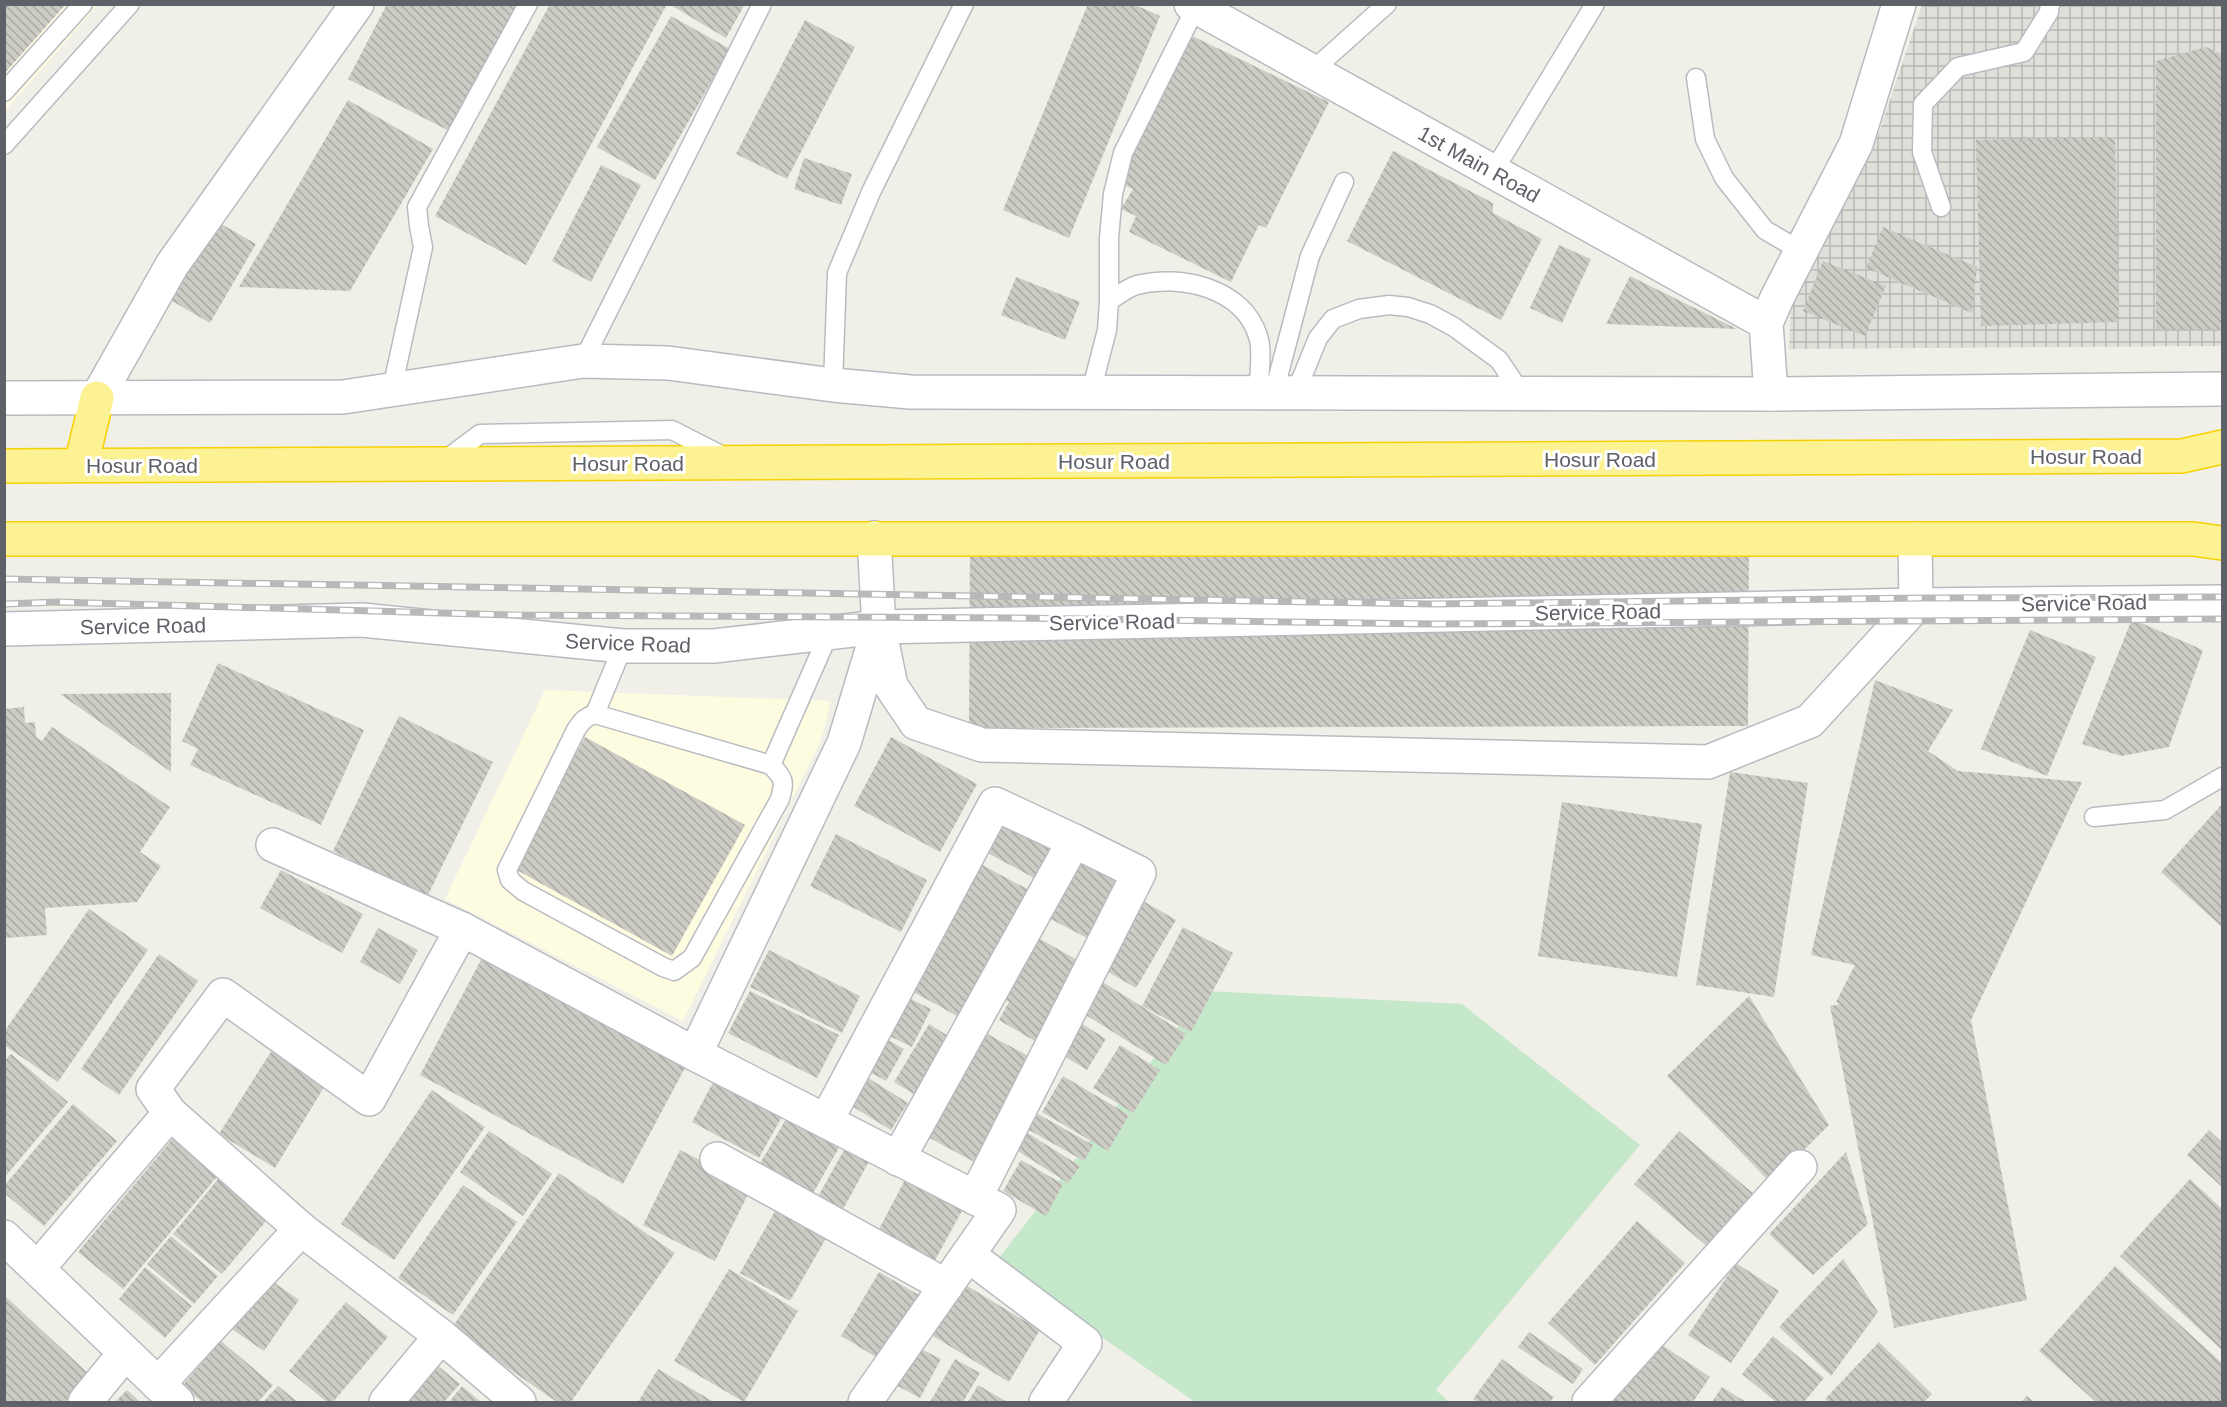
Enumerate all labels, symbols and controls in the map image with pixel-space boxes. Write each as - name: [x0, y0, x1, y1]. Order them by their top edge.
- street label: 1st Main Road: [1414, 121, 1544, 207]
- street label: Hosur Road: [2030, 445, 2142, 468]
- street label: Hosur Road: [1544, 448, 1656, 471]
- street label: Hosur Road: [1058, 450, 1170, 473]
- street label: Hosur Road: [572, 452, 684, 475]
- street label: Hosur Road: [86, 454, 198, 477]
- street label: Service Road: [2021, 590, 2147, 616]
- street label: Service Road: [1535, 599, 1661, 625]
- street label: Service Road: [1049, 609, 1175, 635]
- street label: Service Road: [80, 613, 206, 639]
- street label: Service Road: [565, 629, 691, 657]

